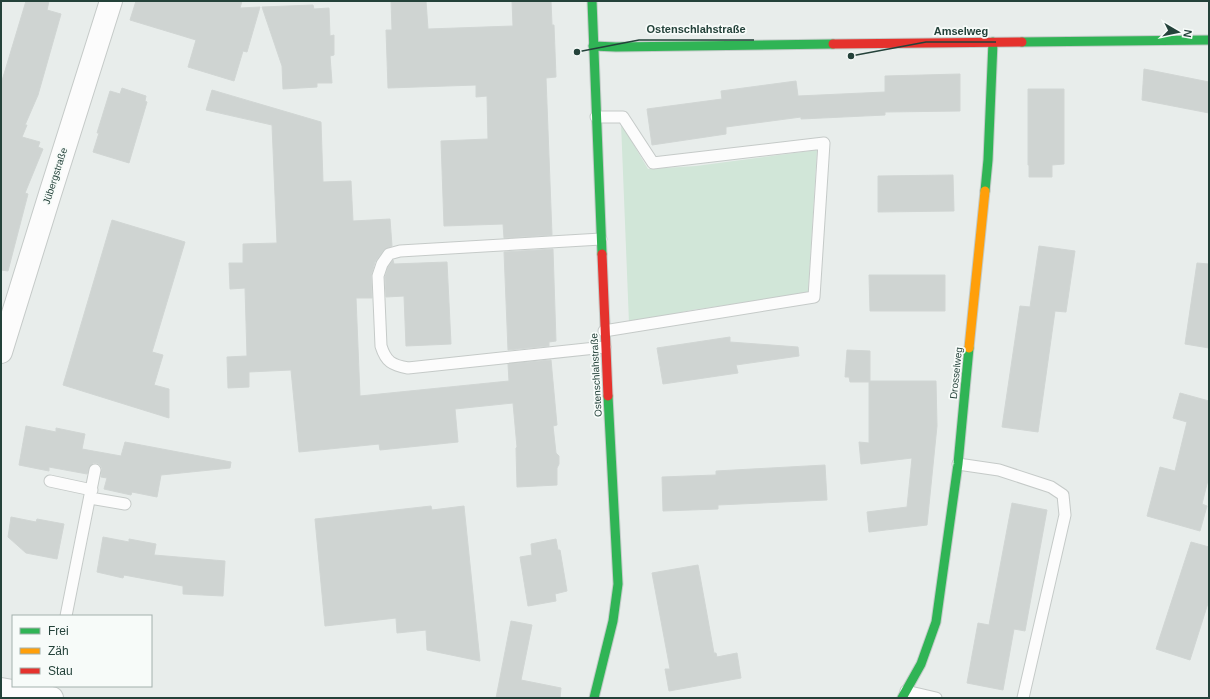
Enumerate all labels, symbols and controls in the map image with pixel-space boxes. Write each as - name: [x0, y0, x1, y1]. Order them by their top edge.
- north arrow: [1158, 12, 1198, 52]
- callout: Ostenschlahstraße: [639, 17, 754, 40]
- callout: Amselweg: [926, 19, 996, 42]
- text: Ostenschlahstraße: [646, 23, 746, 35]
- text: Amselweg: [934, 25, 988, 37]
- text: N: [1181, 29, 1194, 38]
- street label: Jübergstraße: [41, 146, 69, 206]
- street label: Ostenschlahstraße: [588, 332, 604, 417]
- street label: Drosselweg: [948, 346, 964, 400]
- legend: [12, 615, 152, 687]
- text: Frei: [48, 624, 69, 638]
- text: Zäh: [48, 644, 69, 658]
- text: Stau: [48, 664, 73, 678]

